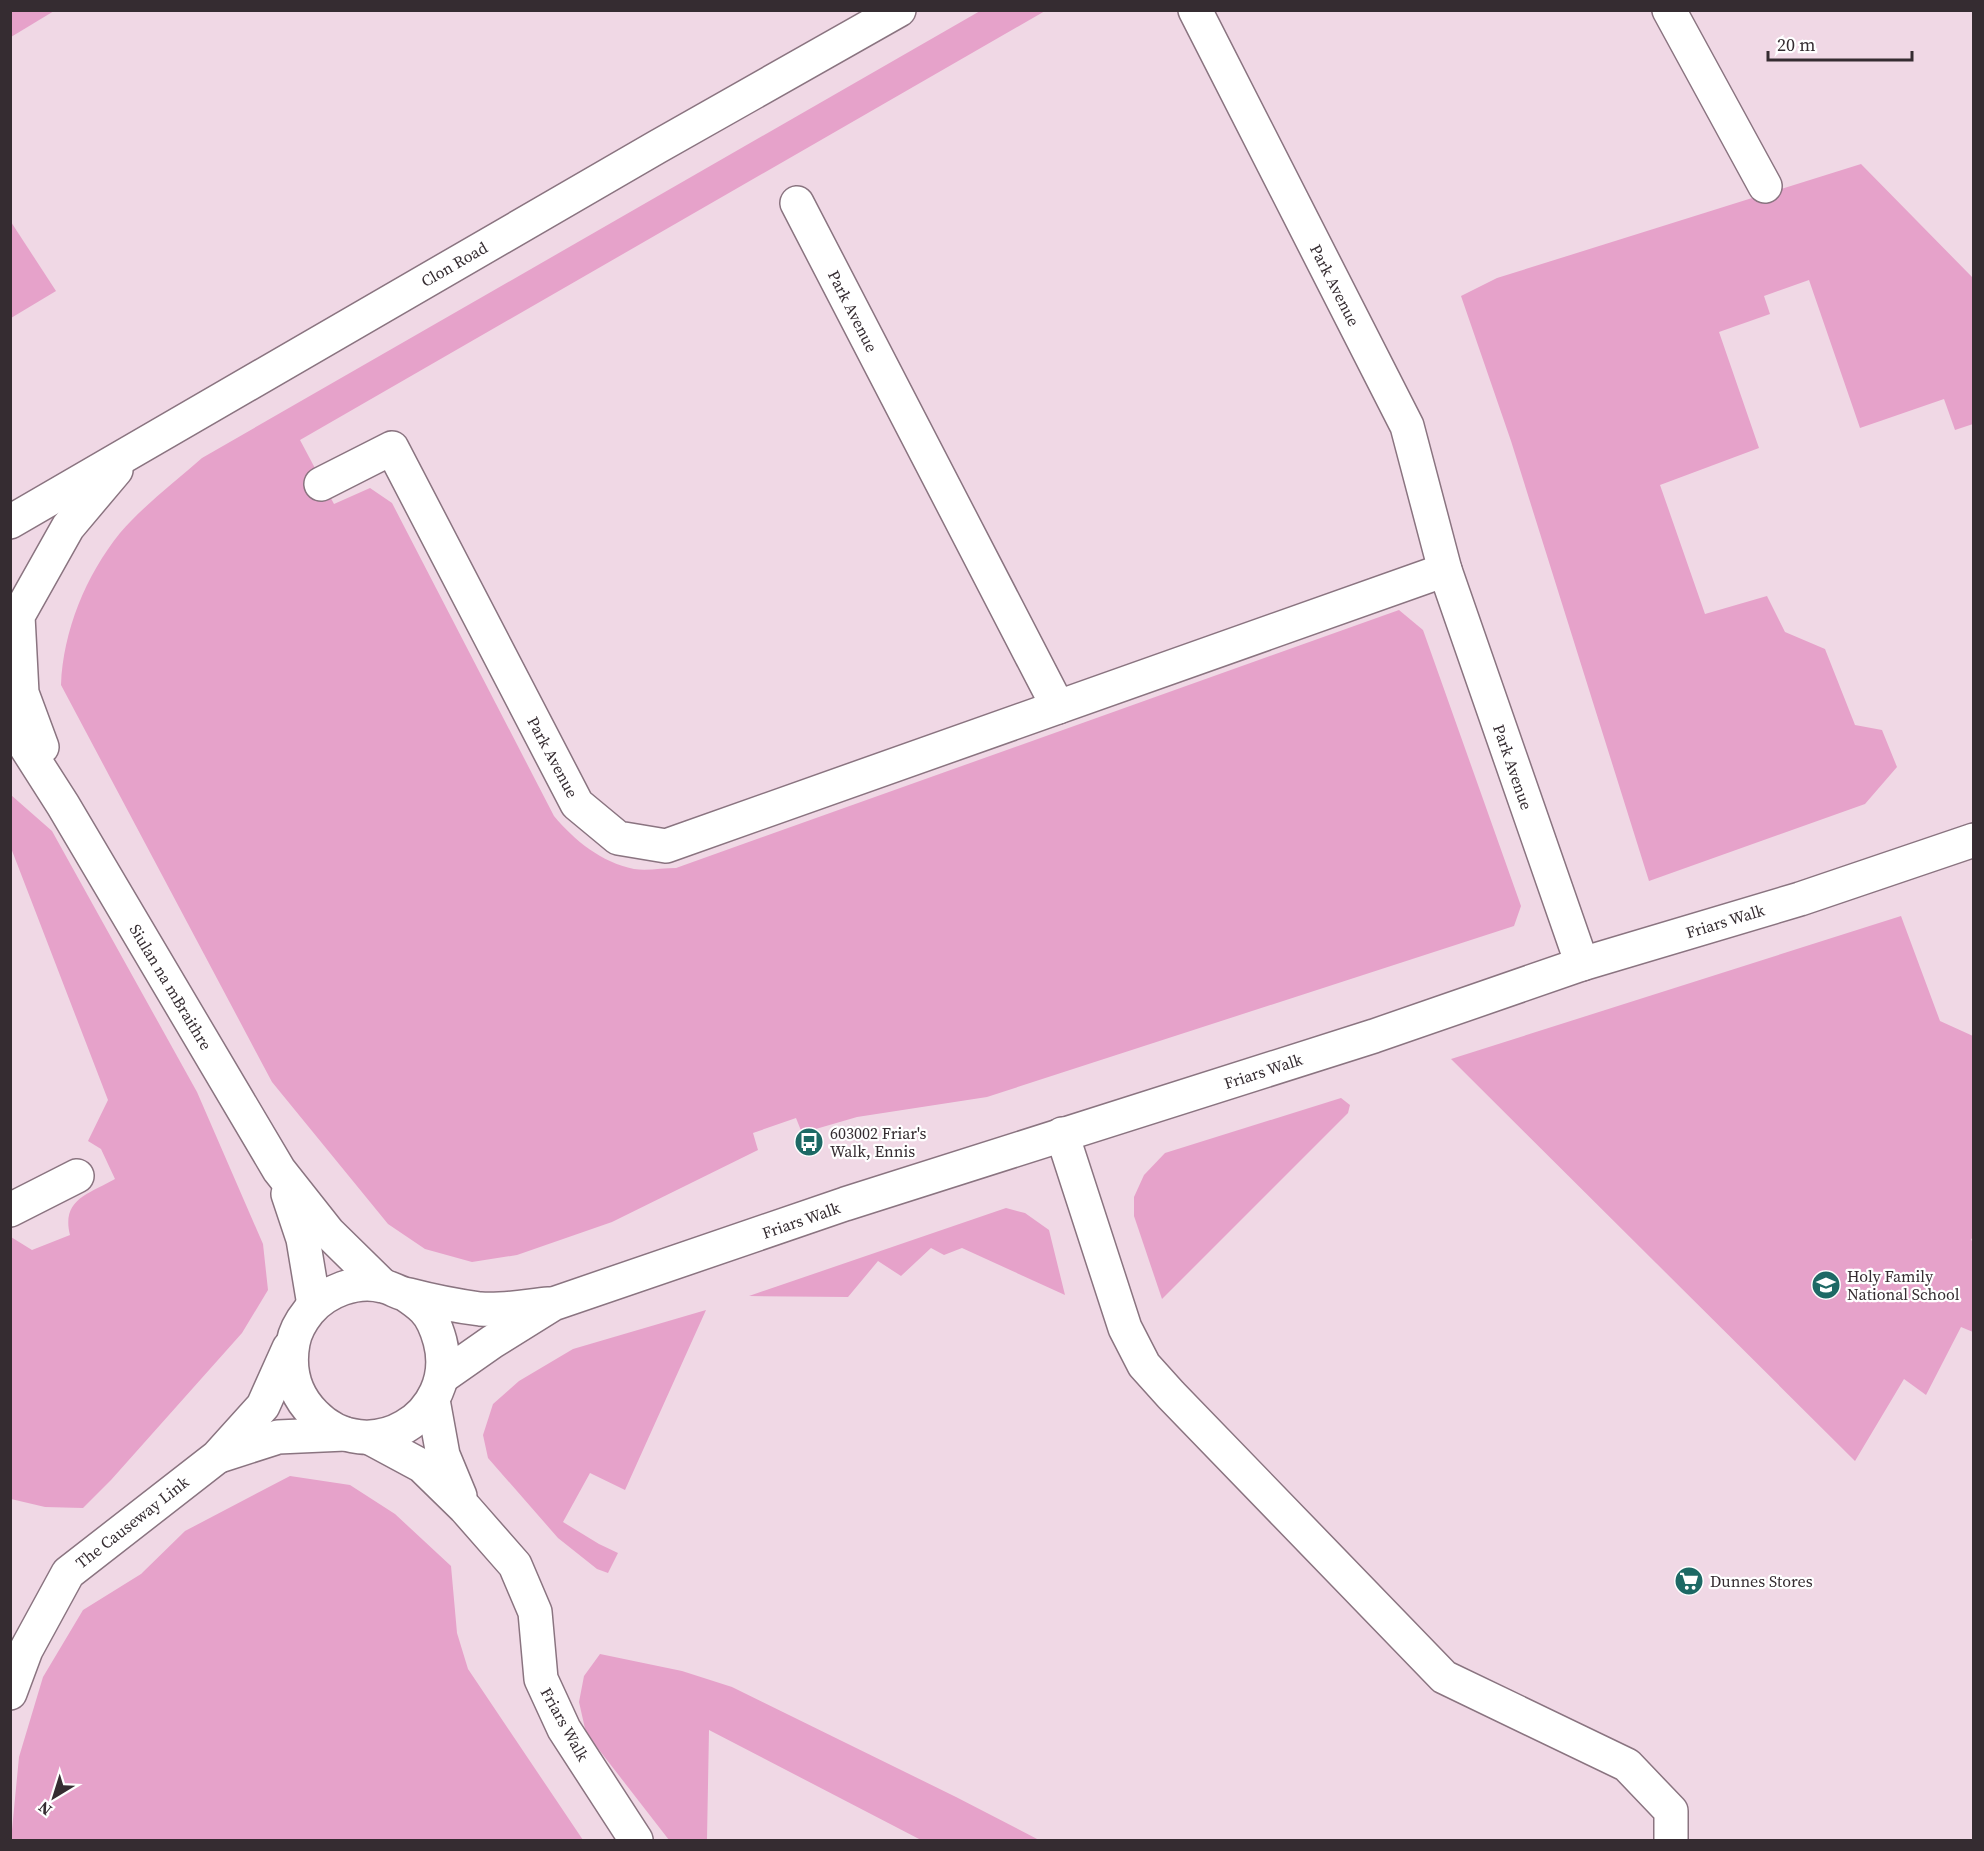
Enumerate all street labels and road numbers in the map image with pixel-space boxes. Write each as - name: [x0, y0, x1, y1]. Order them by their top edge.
- street label: Clon Road: [417, 236, 491, 292]
- street label: Park Avenue: [1305, 240, 1365, 330]
- street label: Park Avenue: [823, 266, 883, 356]
- street label: Park Avenue: [522, 713, 584, 801]
- street label: Park Avenue: [1488, 721, 1538, 813]
- street label: Friars Walk: [1683, 899, 1767, 943]
- street label: Siulan na mBraithre: [125, 920, 217, 1054]
- street label: Friars Walk: [1221, 1048, 1305, 1094]
- street label: Friars Walk: [759, 1196, 843, 1244]
- street label: The Causeway Link: [71, 1471, 193, 1573]
- street label: Friars Walk: [536, 1683, 594, 1765]

